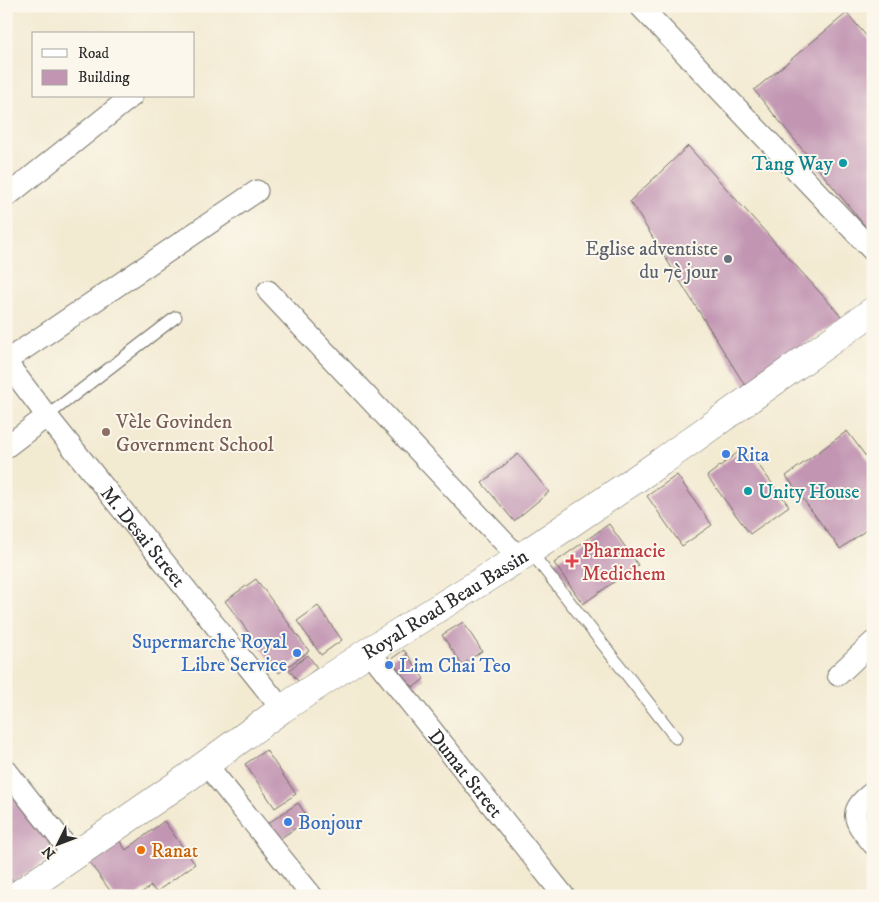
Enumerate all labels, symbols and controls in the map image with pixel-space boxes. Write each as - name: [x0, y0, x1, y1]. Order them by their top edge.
- legend: [32, 32, 195, 98]
- text: Road: [78, 44, 110, 63]
- text: Building: [78, 68, 130, 87]
- place label: Tang Way: [752, 152, 834, 177]
- marker: Tang Way: [837, 157, 849, 169]
- place label: Eglise adventiste du 7è jour: [585, 237, 719, 285]
- marker: Eglise adventiste du 7è jour: [722, 253, 734, 265]
- place label: Vèle Govinden Government School: [115, 410, 274, 458]
- marker: Vèle Govinden Government School: [100, 426, 112, 438]
- place label: Rita: [736, 443, 770, 468]
- marker: Rita: [720, 448, 732, 460]
- place label: Unity House: [758, 480, 860, 505]
- street label: M. Desai Street: [94, 482, 190, 593]
- marker: Unity House: [742, 485, 754, 497]
- place label: Pharmacie Medichem: [582, 539, 666, 587]
- street label: Royal Road Beau Bassin: [358, 544, 534, 666]
- marker: Pharmacie Medichem: [566, 555, 578, 567]
- place label: Supermarche Royal Libre Service: [132, 630, 287, 678]
- marker: Supermarche Royal Libre Service: [291, 647, 303, 659]
- place label: Lim Chai Teo: [399, 654, 511, 679]
- marker: Lim Chai Teo: [383, 659, 395, 671]
- street label: Dumat Street: [422, 725, 508, 823]
- place label: Bonjour: [298, 811, 363, 836]
- marker: Bonjour: [282, 816, 294, 828]
- north arrow: [32, 820, 82, 870]
- place label: Ranat: [151, 839, 198, 864]
- text: N: [38, 841, 60, 862]
- marker: Ranat: [135, 844, 147, 856]

